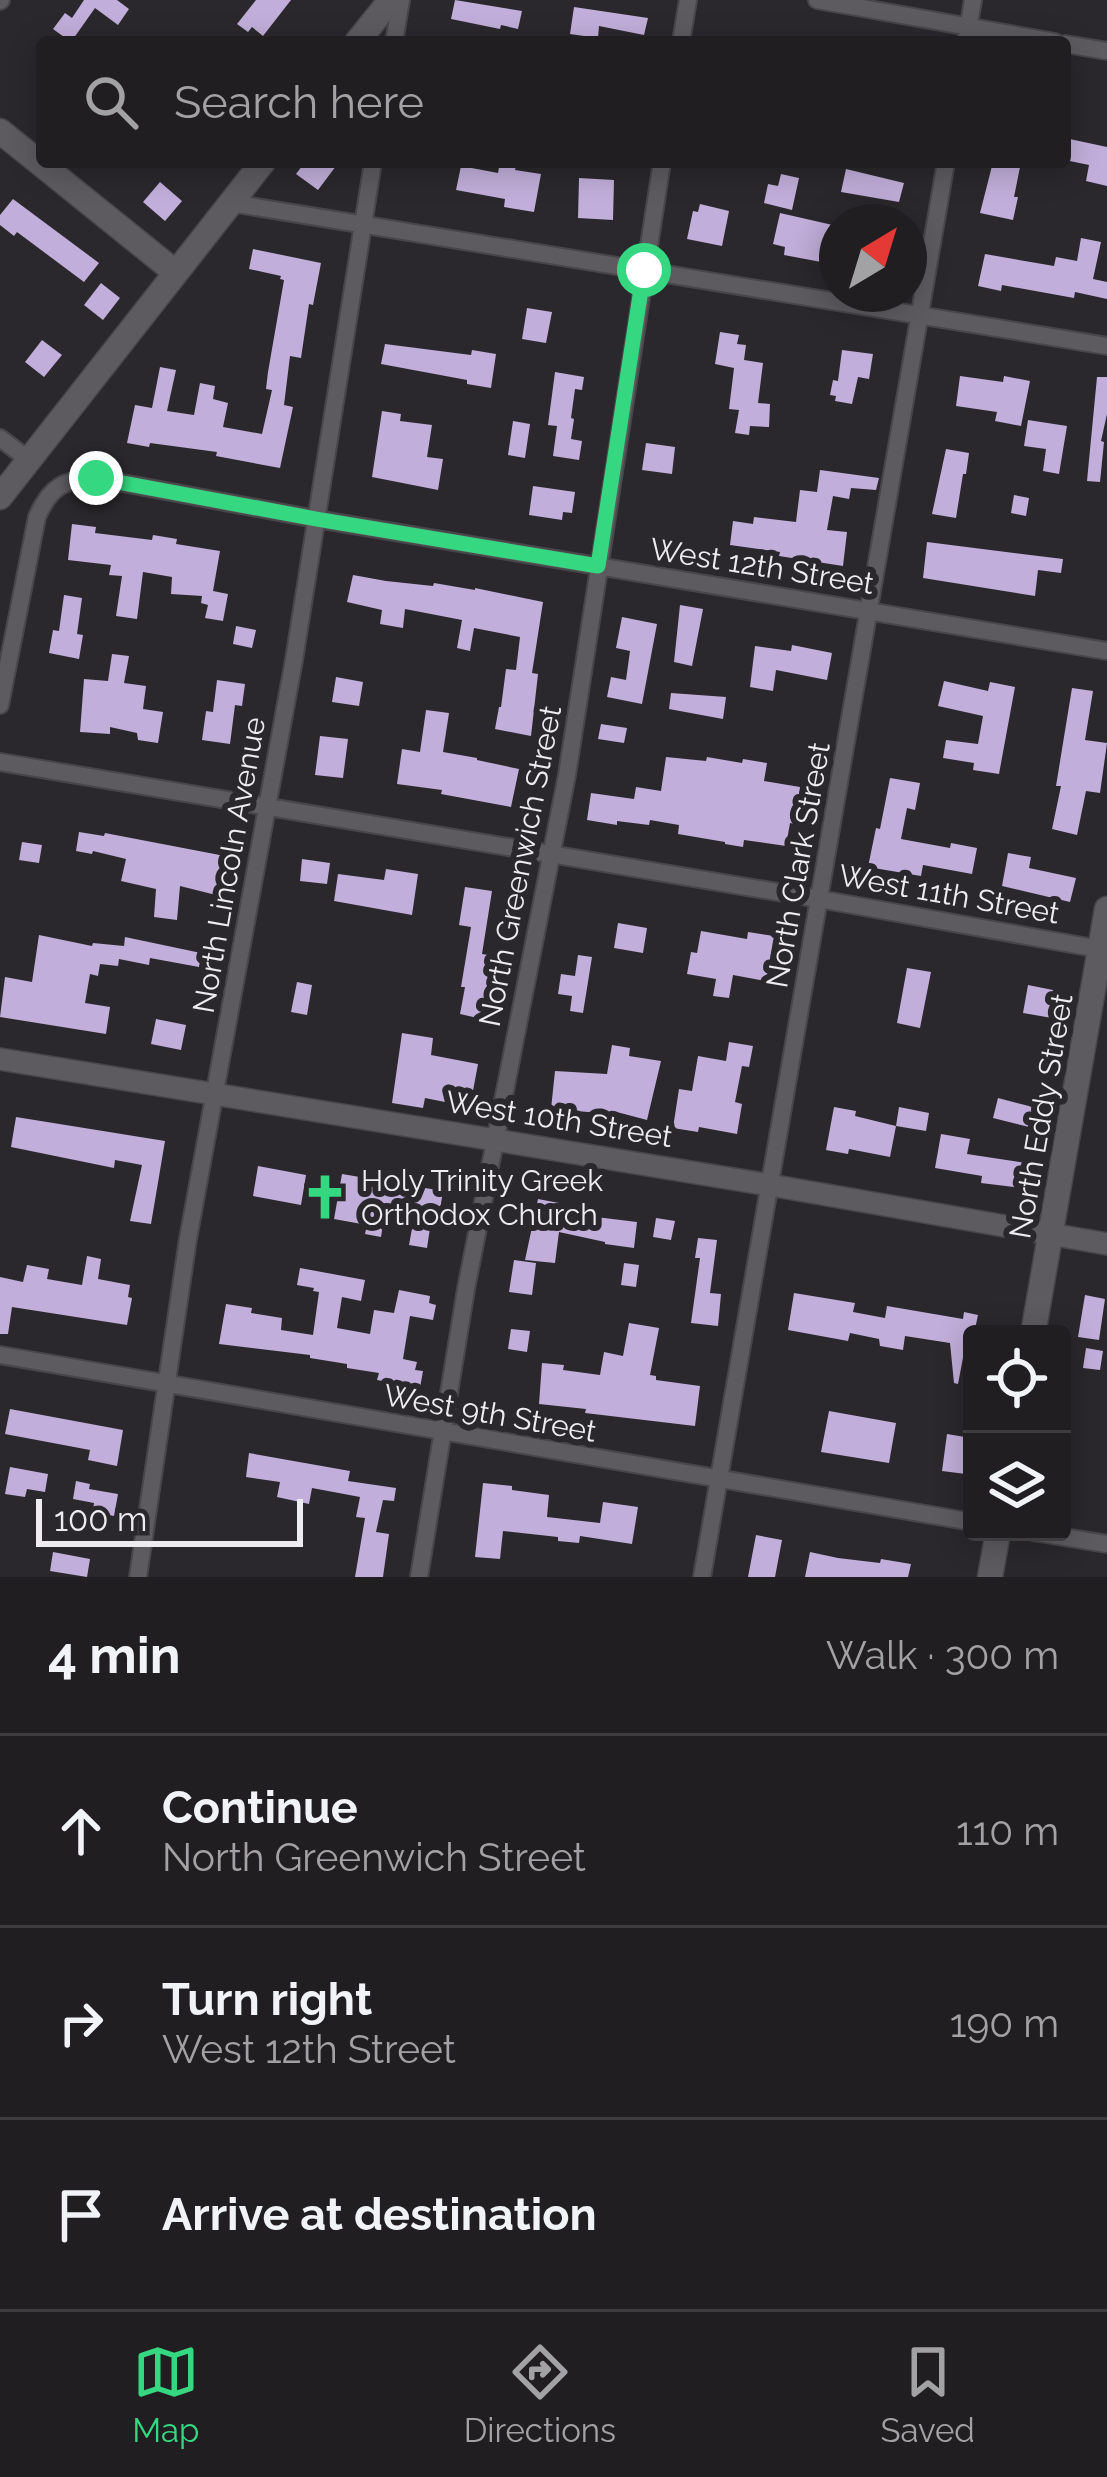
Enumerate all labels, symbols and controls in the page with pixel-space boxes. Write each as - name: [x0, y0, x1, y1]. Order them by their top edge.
- search box: [36, 36, 1071, 168]
- icon: search: [78, 69, 144, 135]
- text: Search here: [174, 76, 424, 129]
- north arrow: [819, 204, 927, 312]
- route start: [617, 243, 671, 297]
- route end: [69, 451, 123, 505]
- street label: West 12th Street: [648, 531, 876, 601]
- street label: North Greenwich Street: [472, 703, 568, 1029]
- street label: North Lincoln Avenue: [186, 714, 272, 1016]
- street label: North Clark Street: [759, 739, 837, 991]
- street label: West 11th Street: [836, 857, 1062, 931]
- street label: North Eddy Street: [1002, 991, 1080, 1241]
- street label: West 10th Street: [443, 1084, 675, 1154]
- place label: Holy Trinity Greek Orthodox Church: [361, 1163, 603, 1232]
- church icon: Holy Trinity Greek Orthodox Church: [300, 1172, 350, 1222]
- map controls: [963, 1325, 1071, 1541]
- button: locate: [963, 1325, 1071, 1433]
- street label: West 9th Street: [381, 1377, 599, 1449]
- button: layers: [963, 1433, 1071, 1541]
- scale bar: [36, 1493, 303, 1546]
- text: 100 m: [54, 1500, 147, 1539]
- text: 4 min: [48, 1625, 181, 1685]
- text: Walk · 300 m: [826, 1632, 1059, 1678]
- text: Continue: [162, 1781, 358, 1834]
- icon: ahead: [48, 1798, 114, 1864]
- text: 110 m: [956, 1808, 1059, 1854]
- text: North Greenwich Street: [162, 1834, 586, 1880]
- text: Turn right: [162, 1973, 372, 2026]
- icon: right: [48, 1990, 114, 2056]
- text: 190 m: [950, 2000, 1059, 2046]
- text: West 12th Street: [162, 2026, 456, 2072]
- icon: arrive: [48, 2182, 114, 2248]
- text: Arrive at destination: [162, 2188, 597, 2241]
- tab: Map: [132, 2339, 199, 2450]
- tab: Directions: [464, 2339, 616, 2450]
- tab: Saved: [880, 2339, 975, 2450]

